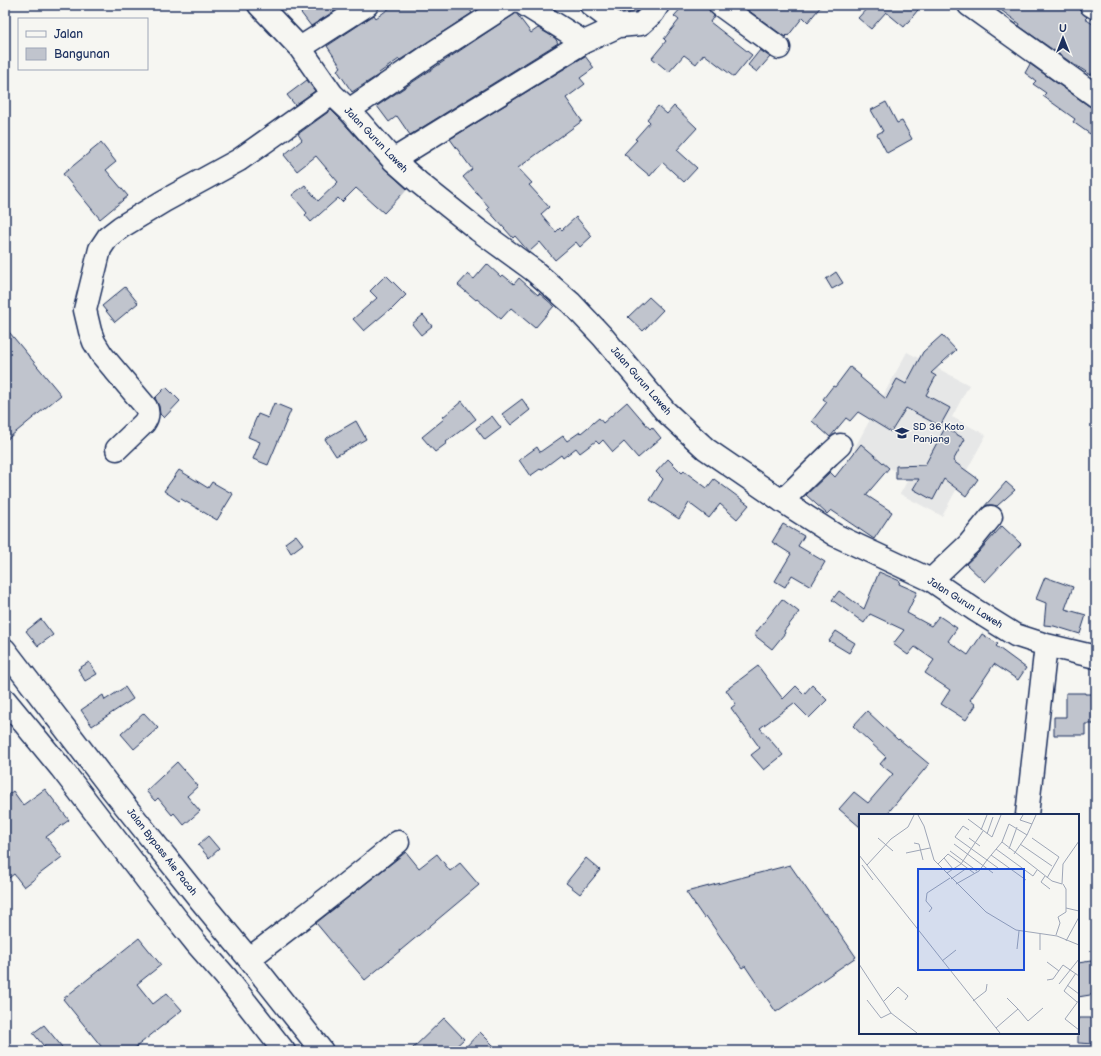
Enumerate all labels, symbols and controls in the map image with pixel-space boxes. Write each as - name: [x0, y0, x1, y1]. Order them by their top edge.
- legend: [18, 18, 148, 70]
- north arrow: [1043, 18, 1083, 58]
- text: U: [1059, 22, 1067, 35]
- text: Jalan: [54, 27, 83, 42]
- text: Bangunan: [54, 47, 110, 62]
- street label: Jalan Gurun Laweh: [342, 105, 411, 176]
- street label: Jalan Gurun Laweh: [608, 344, 674, 418]
- place label: SD 36 Koto Panjang: [913, 421, 965, 445]
- school or university icon: SD 36 Koto Panjang: [894, 425, 910, 441]
- street label: Jalan Gurun Laweh: [925, 575, 1005, 631]
- street label: Jalan Bypass Aie Pacah: [124, 806, 200, 898]
- inset map: [859, 814, 1079, 1034]

